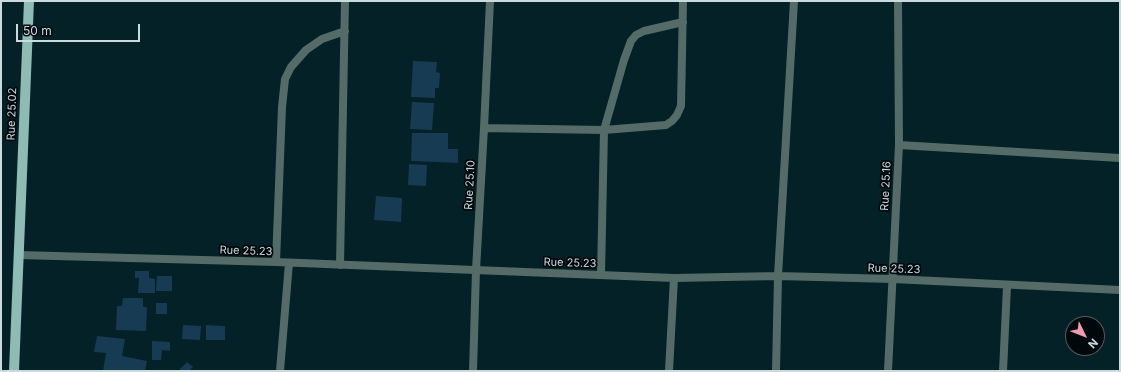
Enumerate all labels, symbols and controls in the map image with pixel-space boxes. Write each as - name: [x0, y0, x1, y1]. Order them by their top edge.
- scale bar: [18, 16, 142, 42]
- text: 50 m: [23, 23, 52, 38]
- street label: Rue 25.02: [4, 87, 20, 141]
- street label: Rue 25.10: [462, 160, 478, 210]
- street label: Rue 25.16: [878, 161, 894, 211]
- street label: Rue 25.23: [219, 243, 273, 259]
- street label: Rue 25.23: [543, 255, 597, 271]
- street label: Rue 25.23: [867, 261, 921, 277]
- north arrow: [1065, 316, 1105, 356]
- text: N: [1085, 336, 1101, 351]

